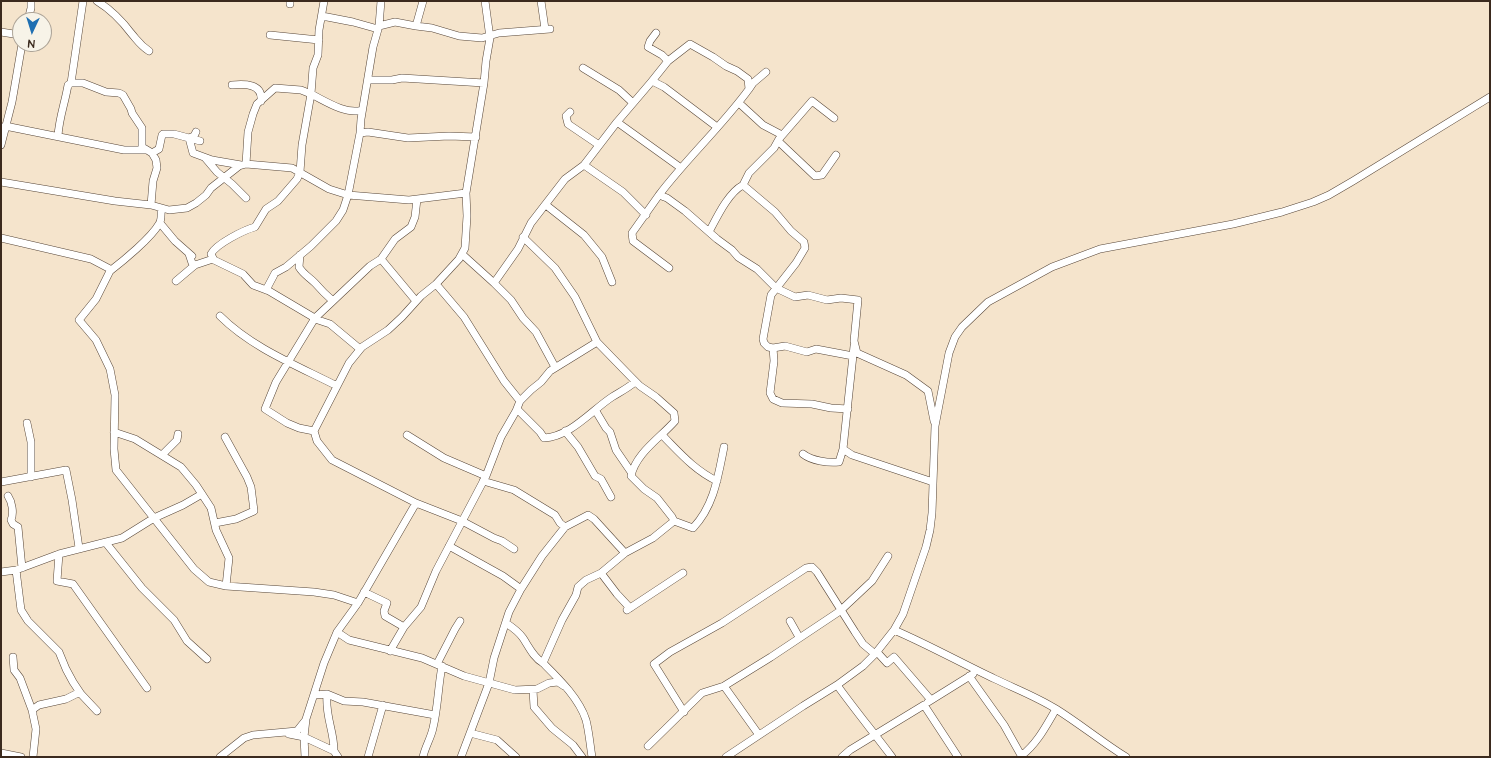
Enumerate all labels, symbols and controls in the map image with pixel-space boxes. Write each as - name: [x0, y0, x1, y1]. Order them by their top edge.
- north arrow: [12, 12, 52, 52]
- text: N: [27, 36, 35, 51]

